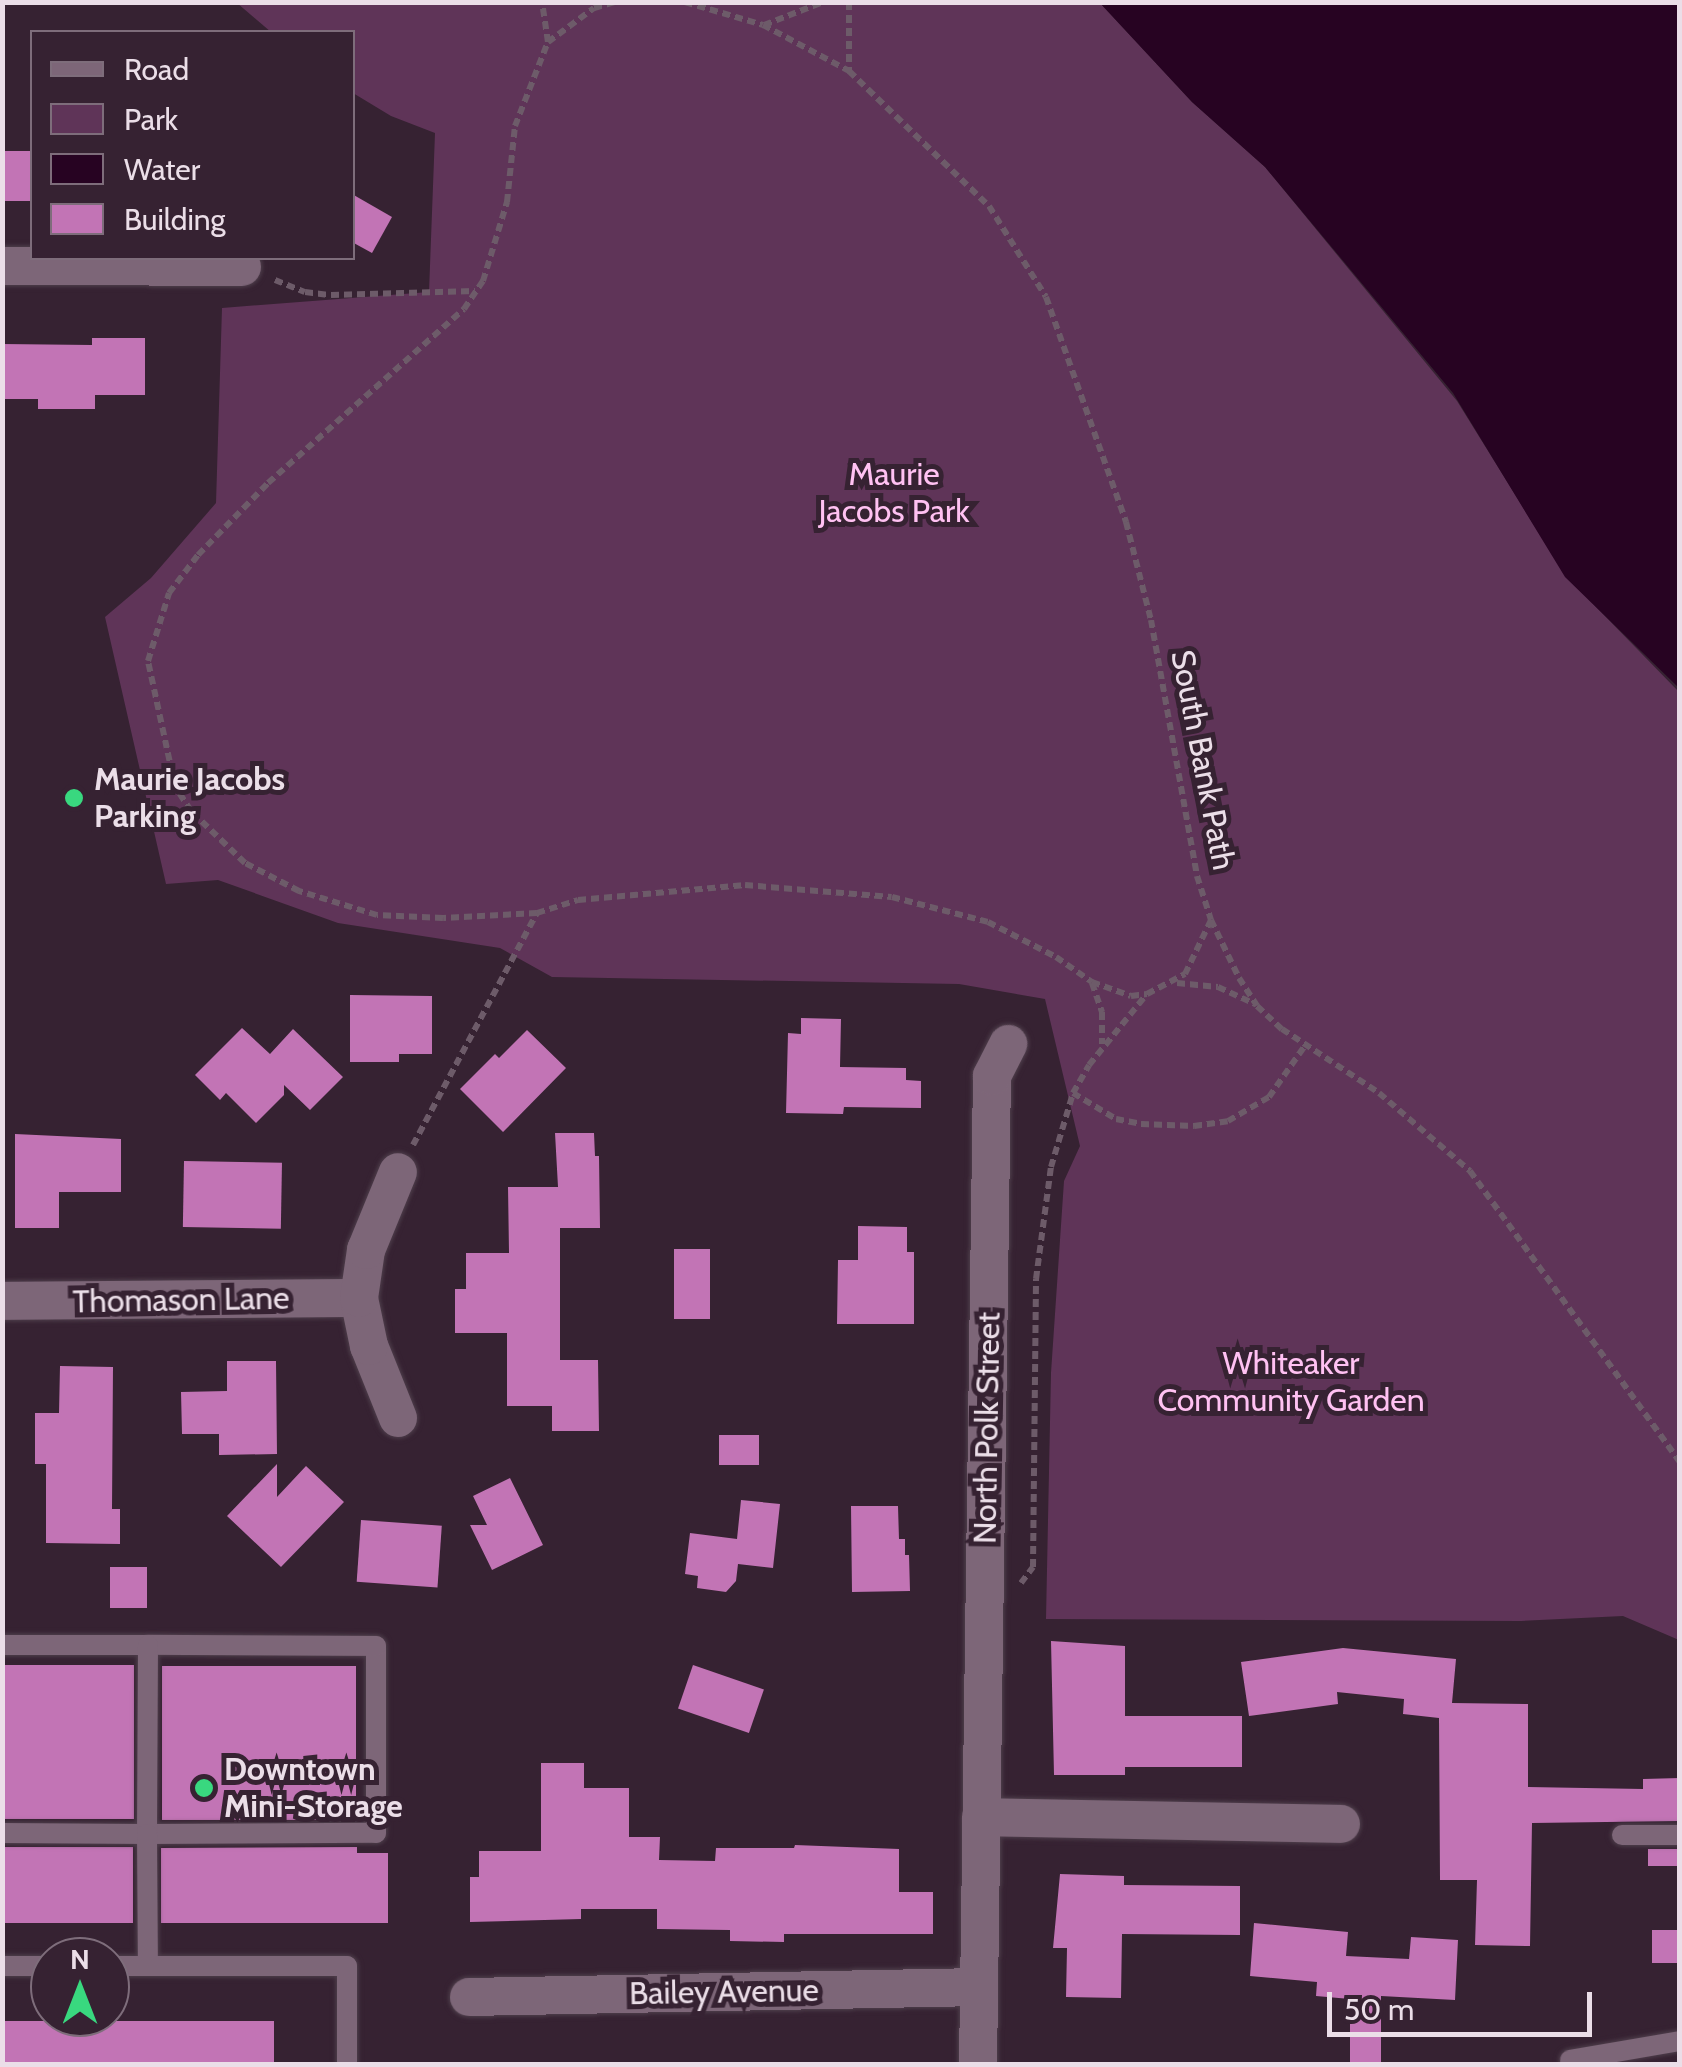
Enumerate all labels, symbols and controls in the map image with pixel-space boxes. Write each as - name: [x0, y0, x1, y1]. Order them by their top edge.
- legend: [30, 30, 355, 260]
- text: Road: [124, 51, 189, 88]
- text: Park: [124, 101, 178, 138]
- text: Water: [124, 151, 200, 188]
- text: Building: [124, 201, 226, 238]
- park label: Maurie Jacobs Park: [819, 456, 969, 531]
- street label: South Bank Path: [1163, 647, 1243, 873]
- place label: Maurie Jacobs Parking: [94, 761, 285, 836]
- marker: Maurie Jacobs Parking: [63, 787, 85, 809]
- street label: Thomason Lane: [72, 1279, 290, 1321]
- street label: North Polk Street: [966, 1312, 1008, 1544]
- park label: Whiteaker Community Garden: [1157, 1345, 1425, 1420]
- place label: Downtown Mini-Storage: [224, 1751, 403, 1826]
- marker: Downtown Mini-Storage: [193, 1777, 215, 1799]
- north arrow: [30, 1937, 130, 2037]
- text: N: [70, 1942, 90, 1976]
- street label: Bailey Avenue: [629, 1971, 819, 2013]
- scale bar: [1332, 1972, 1597, 2034]
- text: 50 m: [1344, 1991, 1414, 2028]

